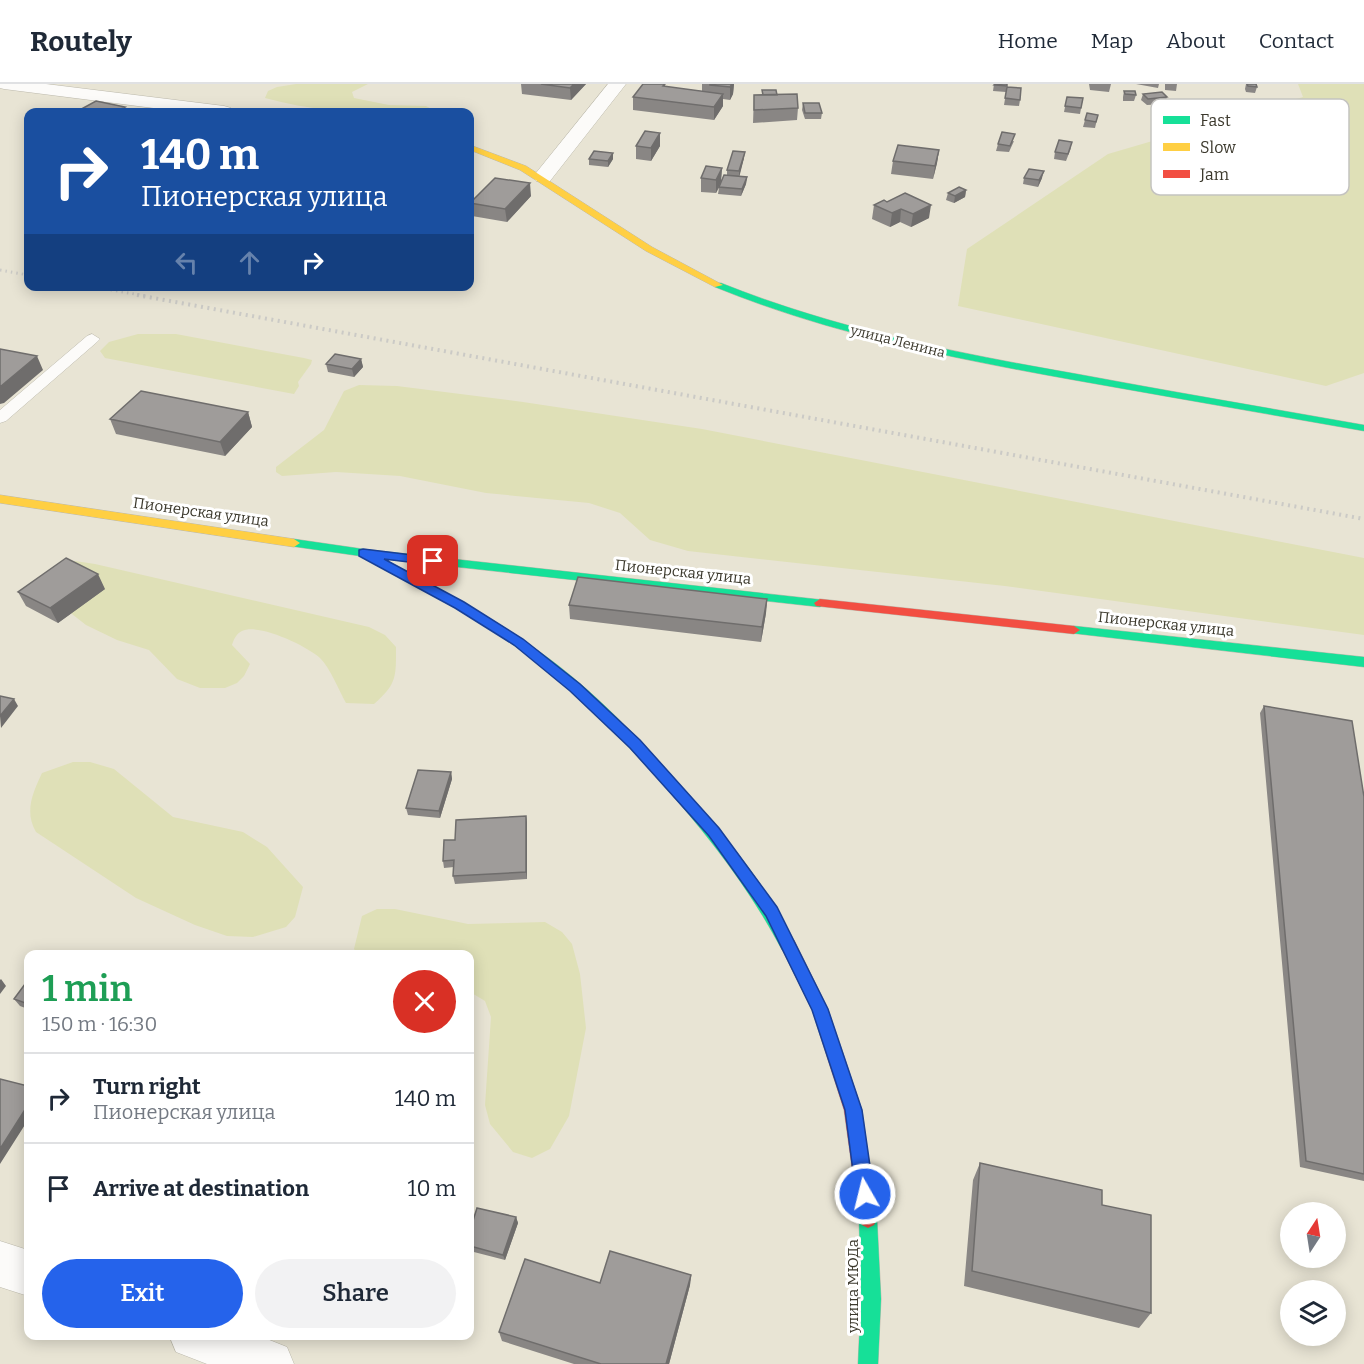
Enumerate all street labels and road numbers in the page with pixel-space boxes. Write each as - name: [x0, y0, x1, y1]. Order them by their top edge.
- street label: улица Ленина: [848, 321, 947, 362]
- street label: Пионерская улица: [132, 494, 270, 530]
- street label: Пионерская улица: [614, 556, 752, 588]
- street label: Пионерская улица: [1097, 608, 1235, 640]
- street label: улица МЮДа: [844, 1239, 862, 1334]

